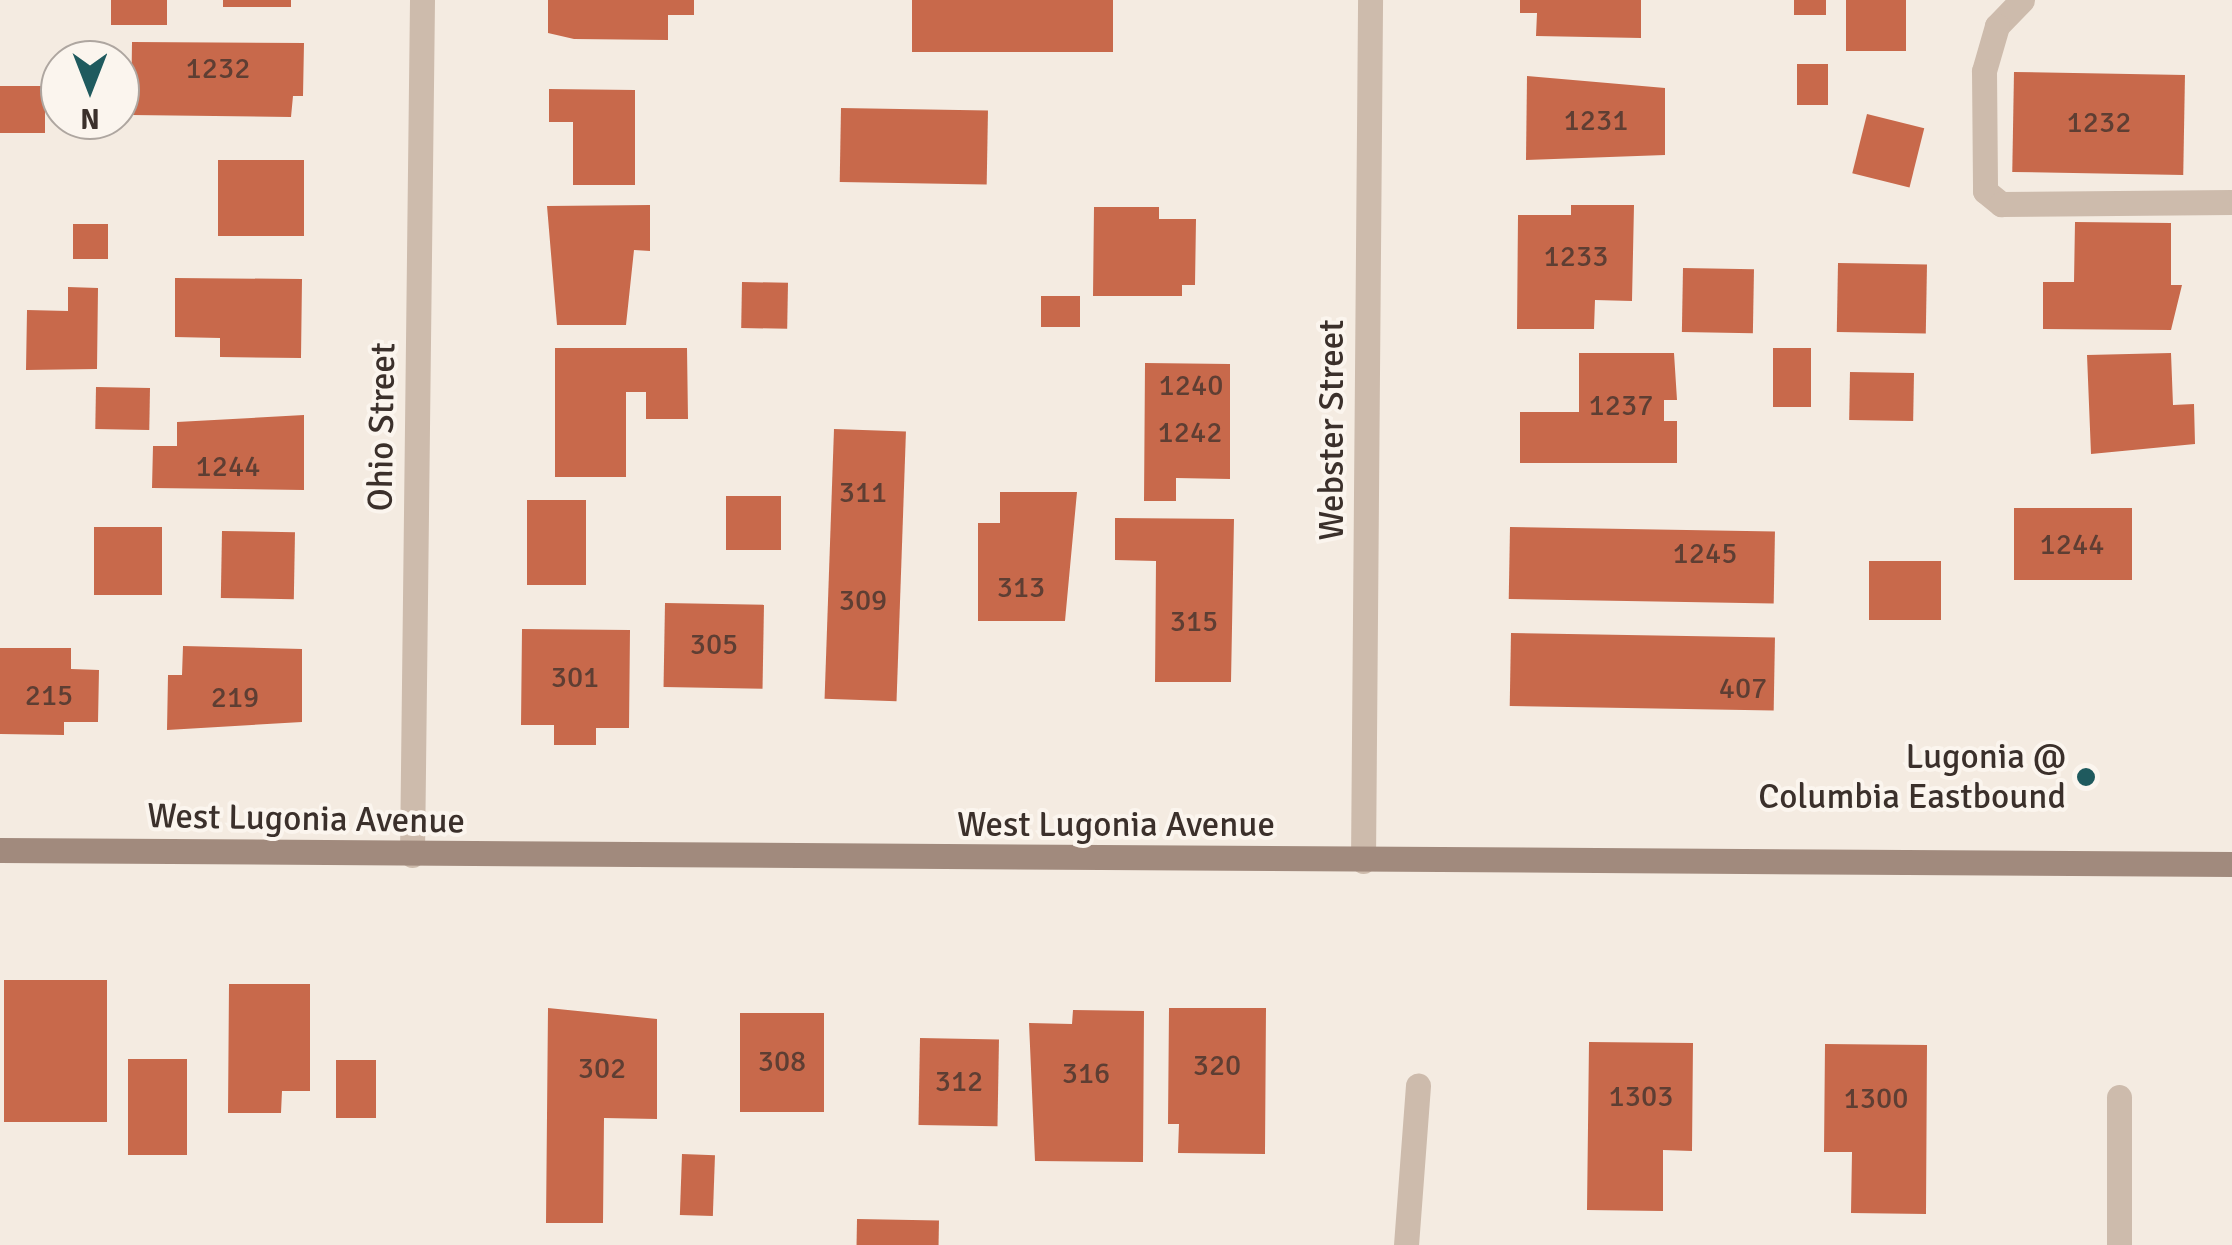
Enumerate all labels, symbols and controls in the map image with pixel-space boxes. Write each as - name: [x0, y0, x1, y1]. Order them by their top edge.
- north arrow: [40, 40, 140, 140]
- house number: 1232: [186, 51, 250, 87]
- text: N: [80, 101, 100, 135]
- house number: 1231: [1564, 103, 1628, 139]
- house number: 1232: [2067, 105, 2131, 141]
- house number: 1233: [1544, 239, 1608, 275]
- street label: Webster Street: [1311, 320, 1353, 540]
- street label: Ohio Street: [360, 342, 404, 512]
- house number: 1240: [1159, 368, 1223, 404]
- house number: 1237: [1589, 388, 1653, 424]
- house number: 1242: [1158, 415, 1222, 451]
- house number: 1244: [196, 449, 260, 485]
- house number: 311: [839, 475, 887, 511]
- house number: 1244: [2040, 527, 2104, 563]
- house number: 1245: [1673, 536, 1737, 572]
- house number: 313: [997, 570, 1045, 606]
- house number: 309: [839, 583, 887, 619]
- house number: 315: [1170, 604, 1218, 640]
- house number: 305: [690, 627, 738, 663]
- house number: 301: [551, 660, 599, 696]
- house number: 407: [1719, 671, 1767, 707]
- house number: 215: [25, 678, 73, 714]
- house number: 219: [211, 680, 259, 716]
- place label: Lugonia @ Columbia Eastbound: [1758, 736, 2066, 818]
- marker: Lugonia @ Columbia Eastbound: [2075, 766, 2097, 788]
- street label: West Lugonia Avenue: [147, 795, 465, 843]
- street label: West Lugonia Avenue: [957, 804, 1275, 846]
- house number: 308: [758, 1044, 806, 1080]
- house number: 320: [1193, 1048, 1241, 1084]
- house number: 302: [578, 1051, 626, 1087]
- house number: 316: [1062, 1056, 1110, 1092]
- house number: 312: [935, 1064, 983, 1100]
- house number: 1303: [1609, 1079, 1673, 1115]
- house number: 1300: [1844, 1081, 1908, 1117]

